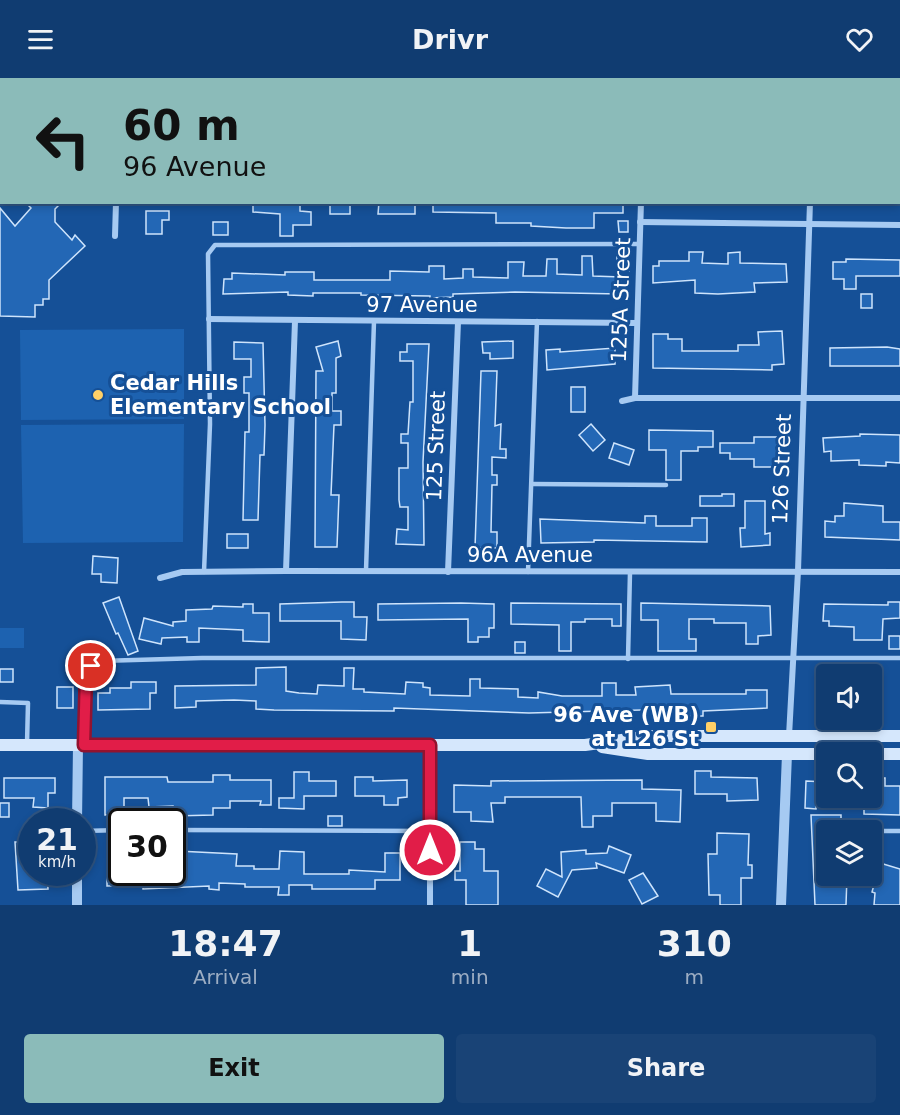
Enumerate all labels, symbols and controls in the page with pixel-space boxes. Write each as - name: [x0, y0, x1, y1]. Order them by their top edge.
- icon: menu: [24, 23, 57, 56]
- icon: heart: [843, 23, 876, 56]
- text: Drivr: [412, 24, 488, 55]
- text: 60 m: [123, 101, 240, 150]
- icon: left: [24, 102, 102, 180]
- text: 96 Avenue: [123, 151, 266, 182]
- street label: 125A Street: [607, 237, 635, 363]
- street label: 97 Avenue: [366, 293, 478, 317]
- place label: Cedar Hills Elementary School: [110, 371, 331, 419]
- marker: Cedar Hills Elementary School: [91, 388, 105, 402]
- street label: 125 Street: [422, 390, 450, 502]
- street label: 126 Street: [768, 413, 796, 525]
- street label: 96A Avenue: [467, 543, 593, 567]
- pin: [65, 640, 116, 691]
- icon: arrive: [74, 649, 107, 682]
- map controls: [816, 664, 882, 886]
- button: sound: [816, 664, 882, 730]
- place label: 96 Ave (WB) at 126 St: [553, 703, 699, 751]
- marker: 96 Ave (WB) at 126 St: [704, 720, 718, 734]
- button: search: [816, 742, 882, 808]
- speed limit sign: 30: [108, 808, 186, 886]
- position arrow: [398, 818, 462, 882]
- button: layers: [816, 820, 882, 886]
- text: 21: [36, 822, 78, 857]
- text: km/h: [38, 853, 76, 871]
- text: 18:47: [168, 923, 283, 964]
- text: 1: [457, 923, 482, 964]
- text: 310: [657, 923, 732, 964]
- text: Arrival: [193, 965, 258, 989]
- text: min: [451, 965, 489, 989]
- text: m: [685, 965, 704, 989]
- button: Exit: [24, 1034, 444, 1103]
- button: Share: [456, 1034, 876, 1103]

